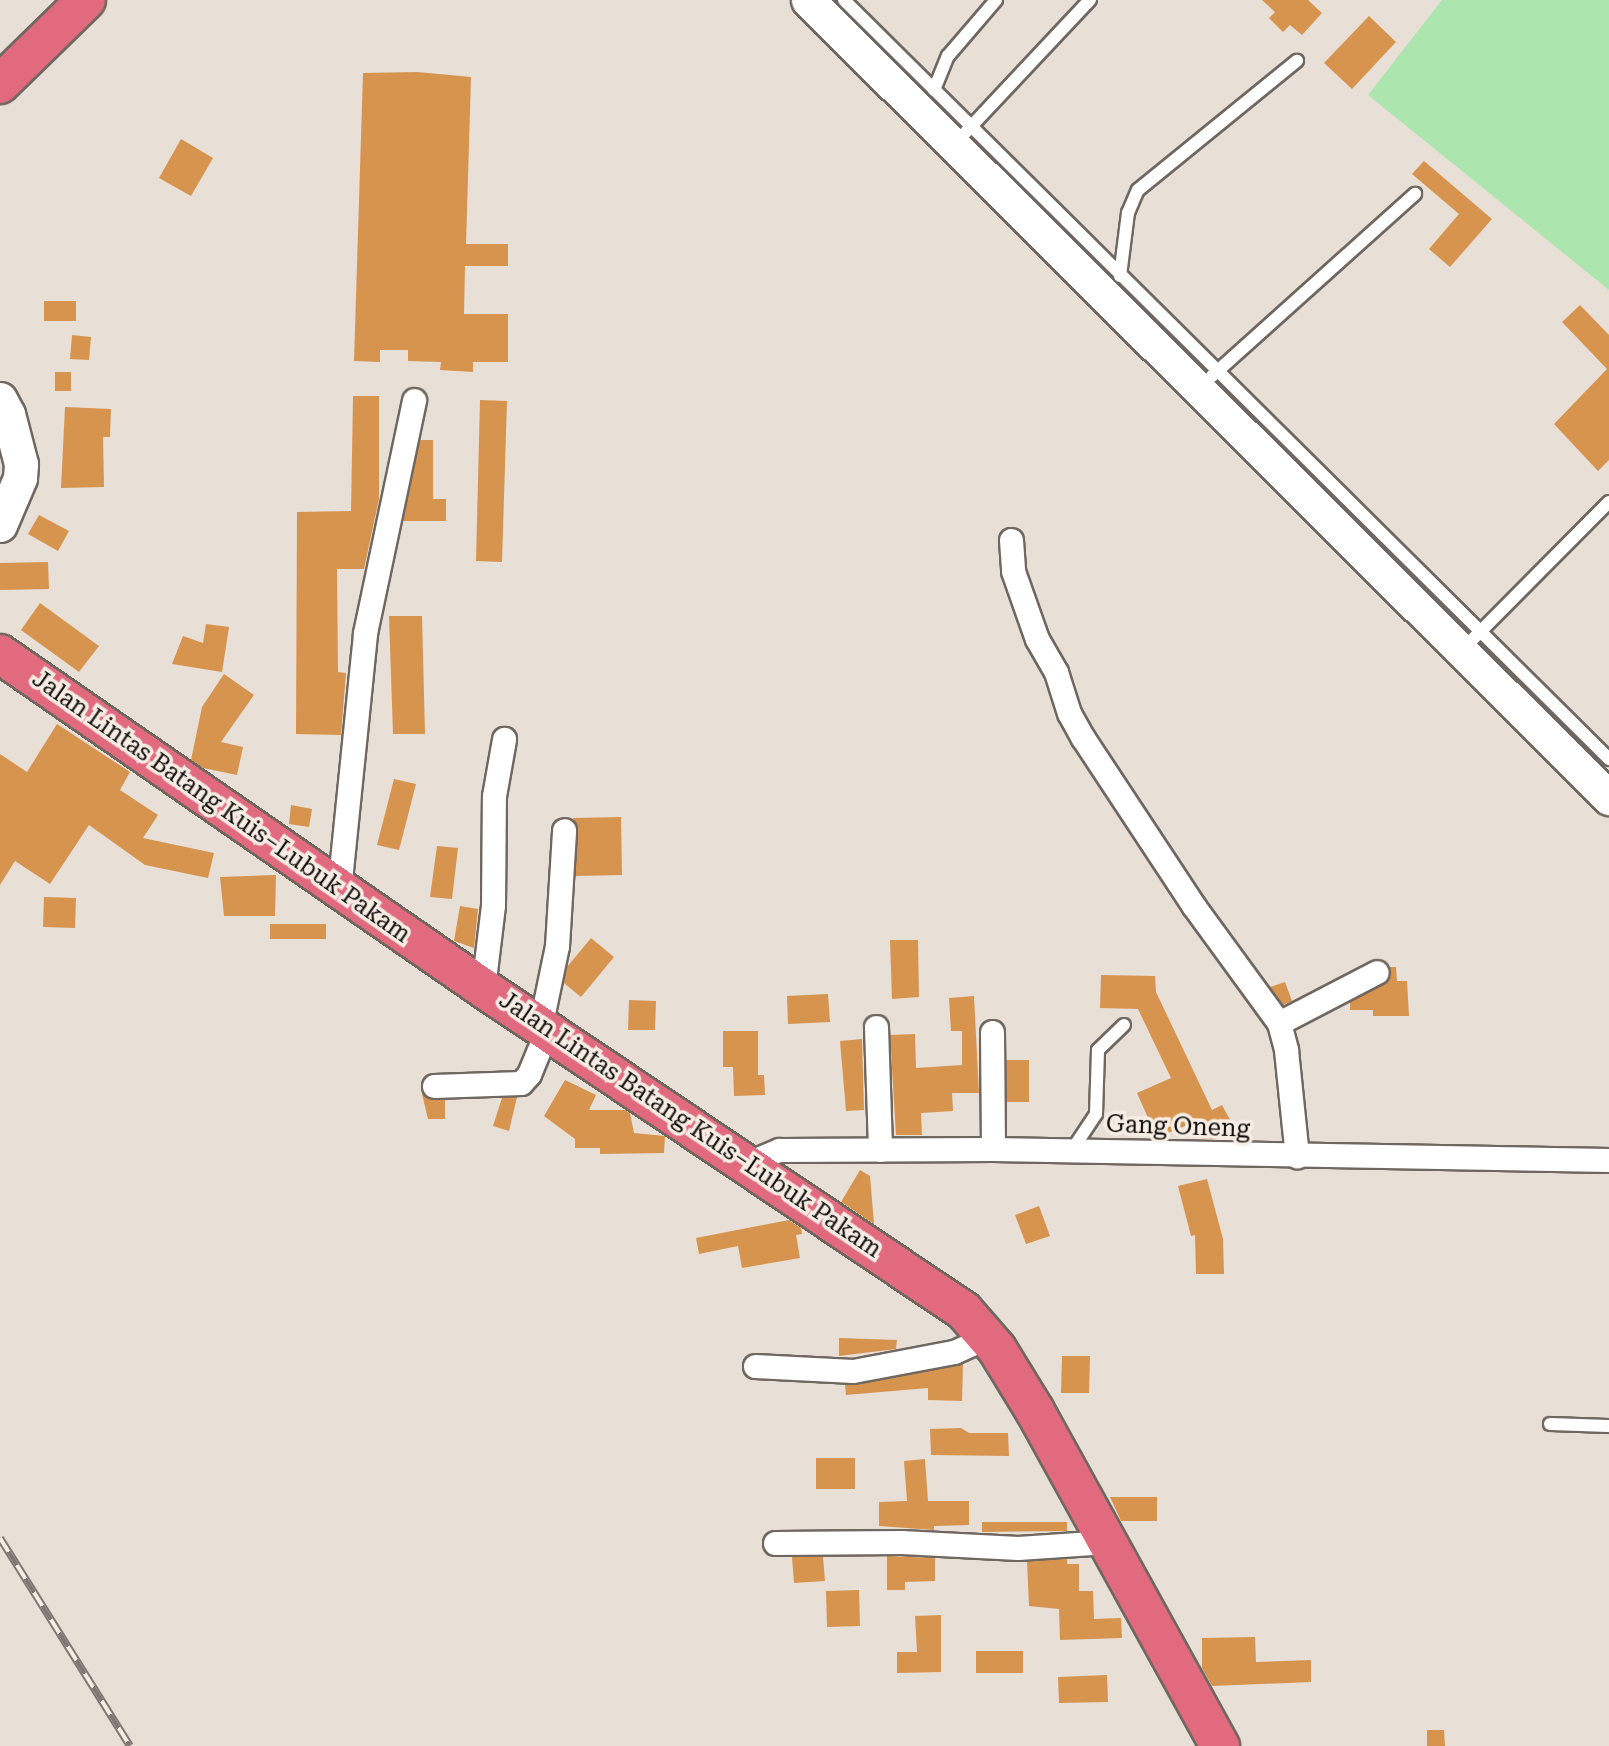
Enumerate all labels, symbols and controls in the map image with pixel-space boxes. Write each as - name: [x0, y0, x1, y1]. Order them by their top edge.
- street label: Jalan Lintas Batang Kuis–Lubuk Pakam: [26, 665, 416, 949]
- street label: Jalan Lintas Batang Kuis–Lubuk Pakam: [493, 986, 887, 1264]
- street label: Gang Oneng: [1106, 1110, 1250, 1144]

